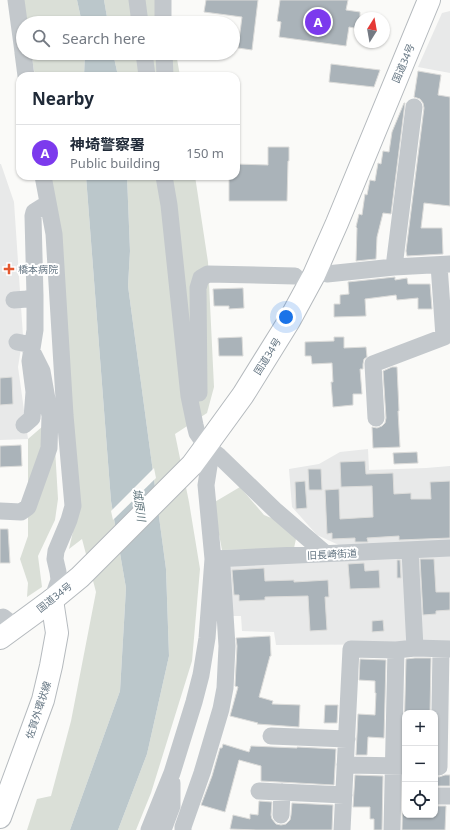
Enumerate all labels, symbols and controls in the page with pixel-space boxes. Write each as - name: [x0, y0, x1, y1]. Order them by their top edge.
- pin: A: [305, 7, 331, 37]
- north arrow: [354, 12, 390, 48]
- search box: [16, 16, 240, 60]
- icon: search: [30, 27, 52, 49]
- text: Search here: [62, 28, 145, 48]
- street label: 国道34号: [388, 41, 418, 85]
- text: Nearby: [32, 87, 94, 110]
- text: 神埼警察署: [70, 134, 145, 154]
- text: A: [41, 144, 50, 162]
- text: 150 m: [186, 144, 224, 162]
- text: Public building: [70, 154, 160, 172]
- place label: 橋本病院: [18, 262, 58, 276]
- marker: 橋本病院: [3, 263, 15, 275]
- your location: [276, 307, 296, 327]
- street label: 国道34号: [250, 335, 284, 377]
- water label: 城原川: [130, 488, 150, 523]
- street label: 旧長崎街道: [307, 546, 357, 562]
- street label: 国道34号: [33, 579, 75, 615]
- street label: 佐賀外環状線: [22, 679, 54, 741]
- map controls: [402, 710, 438, 818]
- button: +: [402, 710, 438, 746]
- button: −: [402, 746, 438, 782]
- button: locate: [402, 782, 438, 818]

